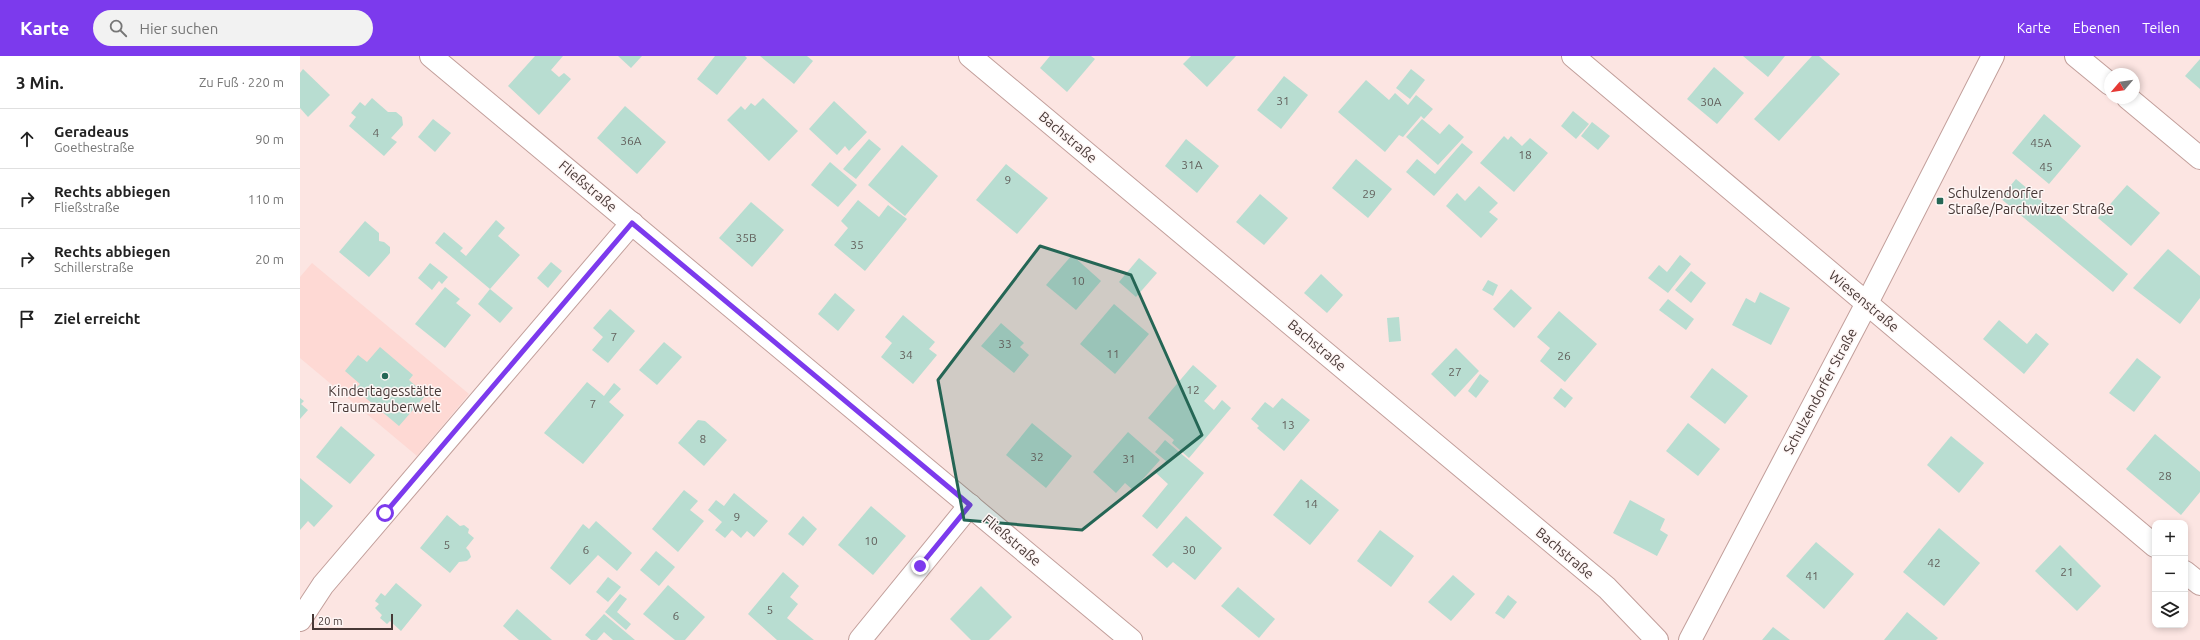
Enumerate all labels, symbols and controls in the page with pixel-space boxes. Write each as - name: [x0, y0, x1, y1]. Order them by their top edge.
- search box: [93, 10, 373, 46]
- text: Karte: [20, 17, 69, 39]
- icon: search: [107, 17, 129, 39]
- text: Hier suchen: [139, 20, 218, 37]
- text: Karte: [2017, 20, 2051, 36]
- text: Ebenen: [2073, 20, 2120, 36]
- text: Teilen: [2142, 20, 2180, 36]
- north arrow: [2104, 68, 2140, 104]
- text: 3 Min.: [16, 73, 64, 92]
- text: Zu Fuß · 220 m: [199, 75, 284, 89]
- house number: 31: [1276, 94, 1290, 107]
- house number: 30A: [1700, 95, 1722, 108]
- street label: Bachstraße: [1036, 108, 1100, 166]
- text: Geradeaus: [54, 123, 129, 140]
- house number: 4: [373, 126, 380, 139]
- icon: ahead: [16, 128, 38, 150]
- text: 90 m: [255, 132, 284, 146]
- house number: 36A: [620, 134, 642, 147]
- house number: 45A: [2030, 136, 2052, 149]
- text: Goethestraße: [54, 140, 134, 154]
- house number: 18: [1518, 148, 1532, 161]
- street label: Fließstraße: [556, 157, 620, 215]
- house number: 31A: [1181, 158, 1203, 171]
- house number: 45: [2039, 160, 2053, 173]
- house number: 9: [1005, 173, 1011, 186]
- text: Rechts abbiegen: [54, 183, 171, 200]
- place label: Schulzendorfer Straße/Parchwitzer Straße: [1948, 185, 2114, 217]
- house number: 29: [1362, 187, 1376, 200]
- icon: right: [16, 188, 38, 210]
- text: 110 m: [248, 192, 284, 206]
- marker: Schulzendorfer Straße/Parchwitzer Straße: [1935, 196, 1945, 206]
- text: Fließstraße: [54, 200, 120, 214]
- house number: 35B: [735, 231, 757, 244]
- house number: 35: [850, 238, 864, 251]
- text: Rechts abbiegen: [54, 243, 171, 260]
- icon: right: [16, 248, 38, 270]
- text: 20 m: [255, 252, 284, 266]
- text: Schillerstraße: [54, 260, 134, 274]
- street label: Wiesenstraße: [1826, 267, 1902, 335]
- house number: 10: [1071, 274, 1085, 287]
- icon: arrive: [16, 308, 38, 330]
- text: Ziel erreicht: [54, 310, 140, 327]
- street label: Bachstraße: [1285, 316, 1349, 374]
- street label: Schulzendorfer Straße: [1780, 325, 1860, 457]
- house number: 7: [611, 330, 617, 343]
- house number: 33: [998, 337, 1012, 350]
- house number: 11: [1106, 347, 1120, 360]
- house number: 34: [899, 348, 913, 361]
- house number: 26: [1557, 349, 1571, 362]
- house number: 27: [1448, 365, 1462, 378]
- marker: Kindertagesstätte Traumzauberwelt: [380, 371, 390, 381]
- place label: Kindertagesstätte Traumzauberwelt: [328, 383, 442, 415]
- house number: 12: [1186, 383, 1200, 396]
- house number: 7: [590, 397, 596, 410]
- house number: 13: [1281, 418, 1295, 431]
- house number: 8: [700, 432, 707, 445]
- house number: 32: [1030, 450, 1044, 463]
- house number: 31: [1122, 452, 1136, 465]
- house number: 28: [2158, 469, 2172, 482]
- house number: 14: [1304, 497, 1318, 510]
- route start: [376, 504, 394, 522]
- house number: 9: [734, 510, 740, 523]
- street label: Fließstraße: [980, 511, 1044, 569]
- map controls: [2152, 520, 2188, 628]
- button: +: [2152, 520, 2188, 556]
- street label: Bachstraße: [1533, 524, 1597, 582]
- house number: 10: [864, 534, 878, 547]
- house number: 5: [444, 538, 450, 551]
- house number: 6: [583, 543, 590, 556]
- house number: 30: [1182, 543, 1196, 556]
- house number: 42: [1927, 556, 1941, 569]
- button: −: [2152, 556, 2188, 592]
- route end: [911, 557, 929, 575]
- house number: 21: [2060, 565, 2074, 578]
- house number: 41: [1805, 569, 1819, 582]
- button: layers: [2152, 592, 2188, 628]
- house number: 5: [767, 603, 773, 616]
- house number: 6: [673, 609, 680, 622]
- scale bar: [312, 612, 393, 631]
- text: 20 m: [318, 615, 342, 627]

